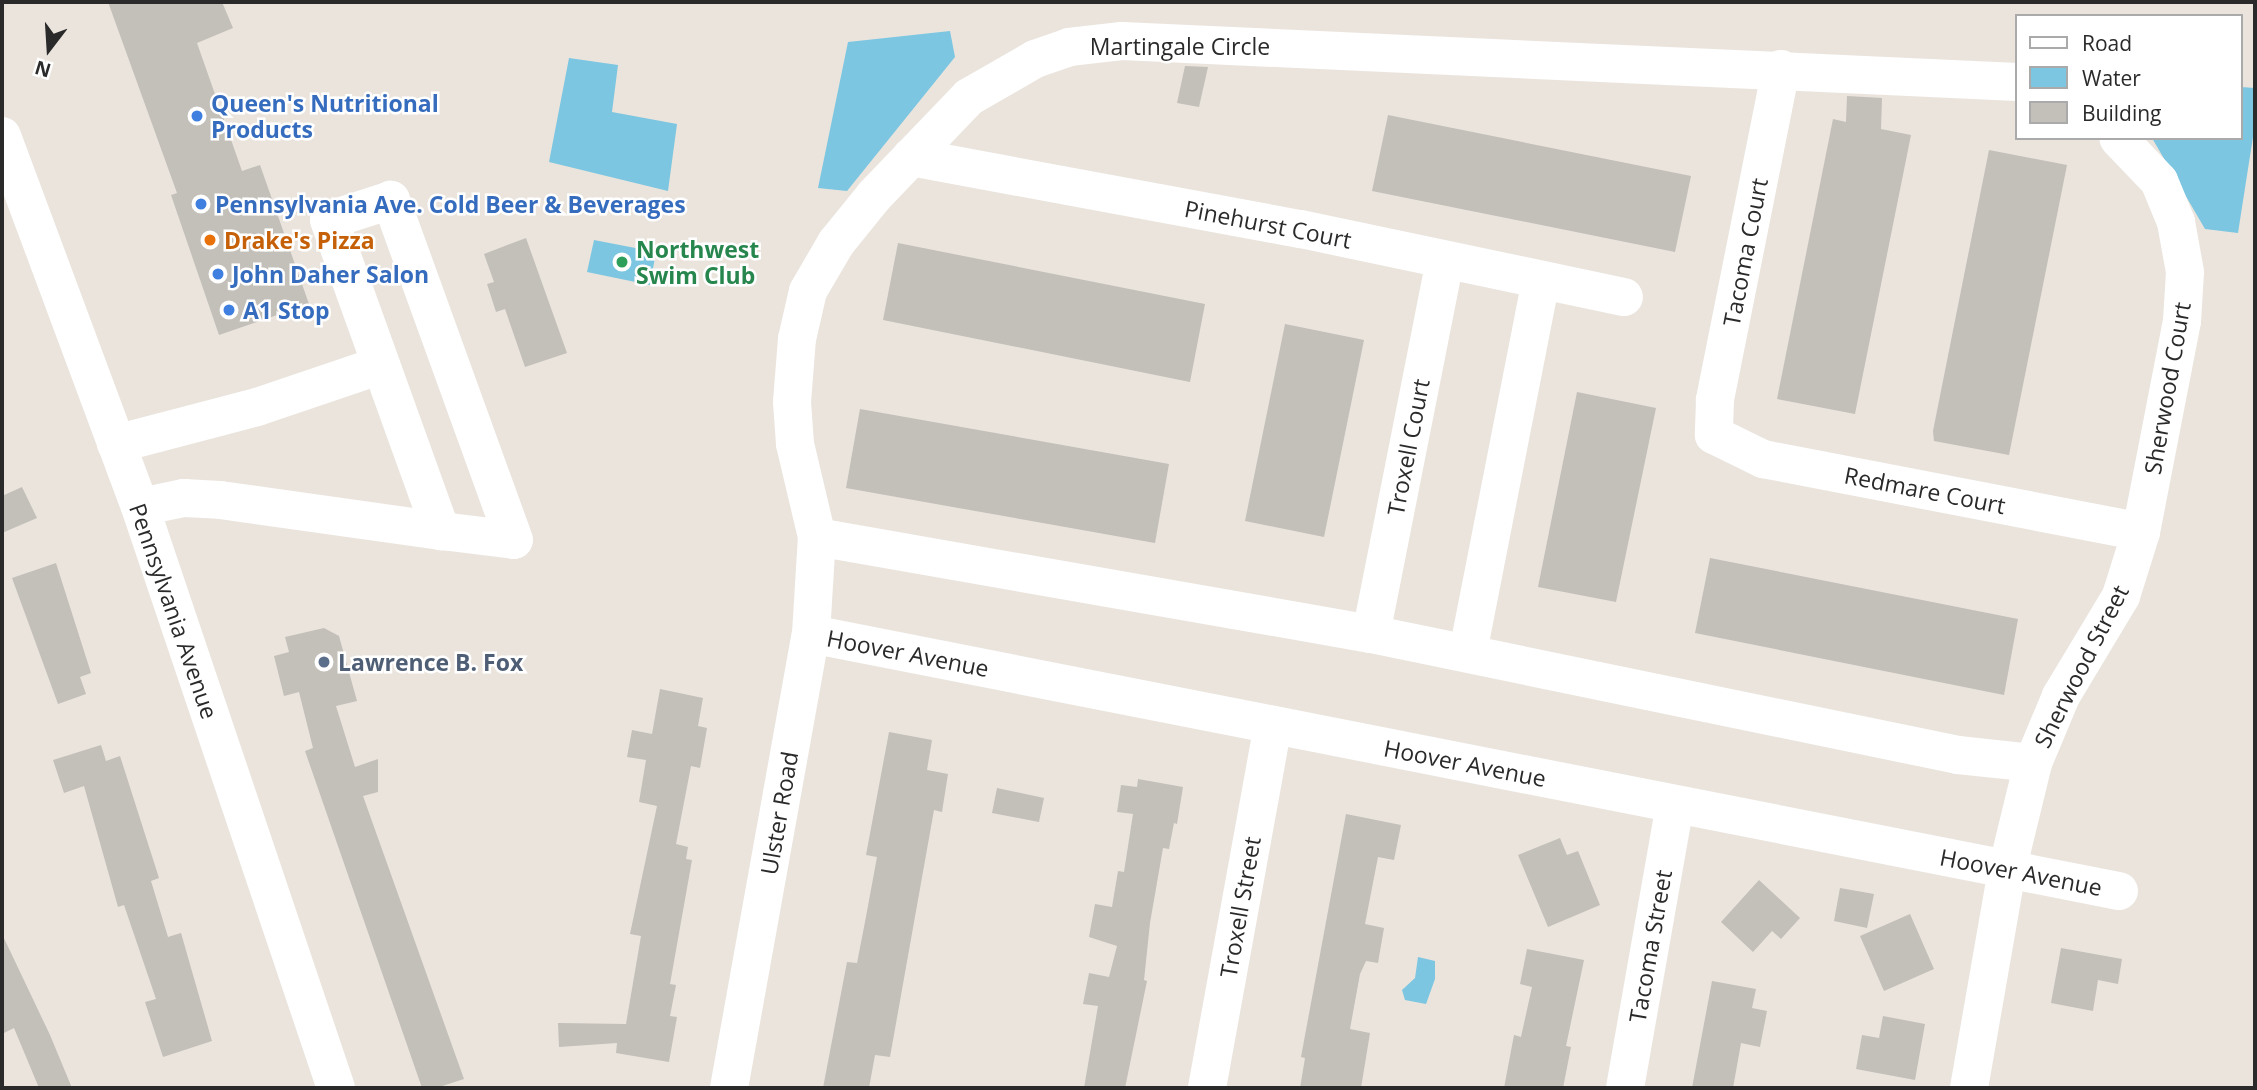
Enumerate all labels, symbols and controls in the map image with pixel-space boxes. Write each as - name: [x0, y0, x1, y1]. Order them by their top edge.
- north arrow: [14, 14, 84, 84]
- legend: [2016, 14, 2243, 140]
- text: Road: [2082, 29, 2132, 57]
- street label: Martingale Circle: [1090, 32, 1270, 60]
- text: N: [32, 54, 54, 84]
- text: Water: [2082, 64, 2141, 92]
- place label: Queen's Nutritional Products: [211, 89, 439, 143]
- text: Building: [2082, 99, 2161, 127]
- marker: Queen's Nutritional Products: [189, 108, 205, 124]
- street label: Tacoma Court: [1717, 176, 1773, 328]
- place label: Pennsylvania Ave. Cold Beer & Beverages: [215, 190, 686, 218]
- street label: Pinehurst Court: [1182, 194, 1354, 254]
- marker: Pennsylvania Ave. Cold Beer & Beverages: [193, 196, 209, 212]
- place label: Drake's Pizza: [224, 226, 375, 254]
- marker: Drake's Pizza: [202, 232, 218, 248]
- place label: Northwest Swim Club: [636, 235, 759, 289]
- marker: Northwest Swim Club: [614, 254, 630, 270]
- place label: John Daher Salon: [232, 260, 429, 288]
- marker: John Daher Salon: [210, 266, 226, 282]
- place label: A1 Stop: [243, 296, 329, 324]
- street label: Sherwood Court: [2138, 300, 2196, 476]
- marker: A1 Stop: [221, 302, 237, 318]
- street label: Troxell Court: [1381, 376, 1435, 518]
- street label: Redmare Court: [1842, 461, 2008, 519]
- street label: Pennsylvania Avenue: [124, 500, 224, 722]
- street label: Sherwood Street: [2028, 580, 2134, 752]
- street label: Hoover Avenue: [825, 624, 991, 682]
- place label: Lawrence B. Fox: [338, 648, 523, 676]
- marker: Lawrence B. Fox: [316, 654, 332, 670]
- street label: Hoover Avenue: [1382, 734, 1548, 792]
- street label: Ulster Road: [755, 749, 803, 877]
- street label: Troxell Street: [1214, 834, 1266, 980]
- street label: Hoover Avenue: [1938, 843, 2104, 901]
- street label: Tacoma Street: [1623, 867, 1677, 1025]

